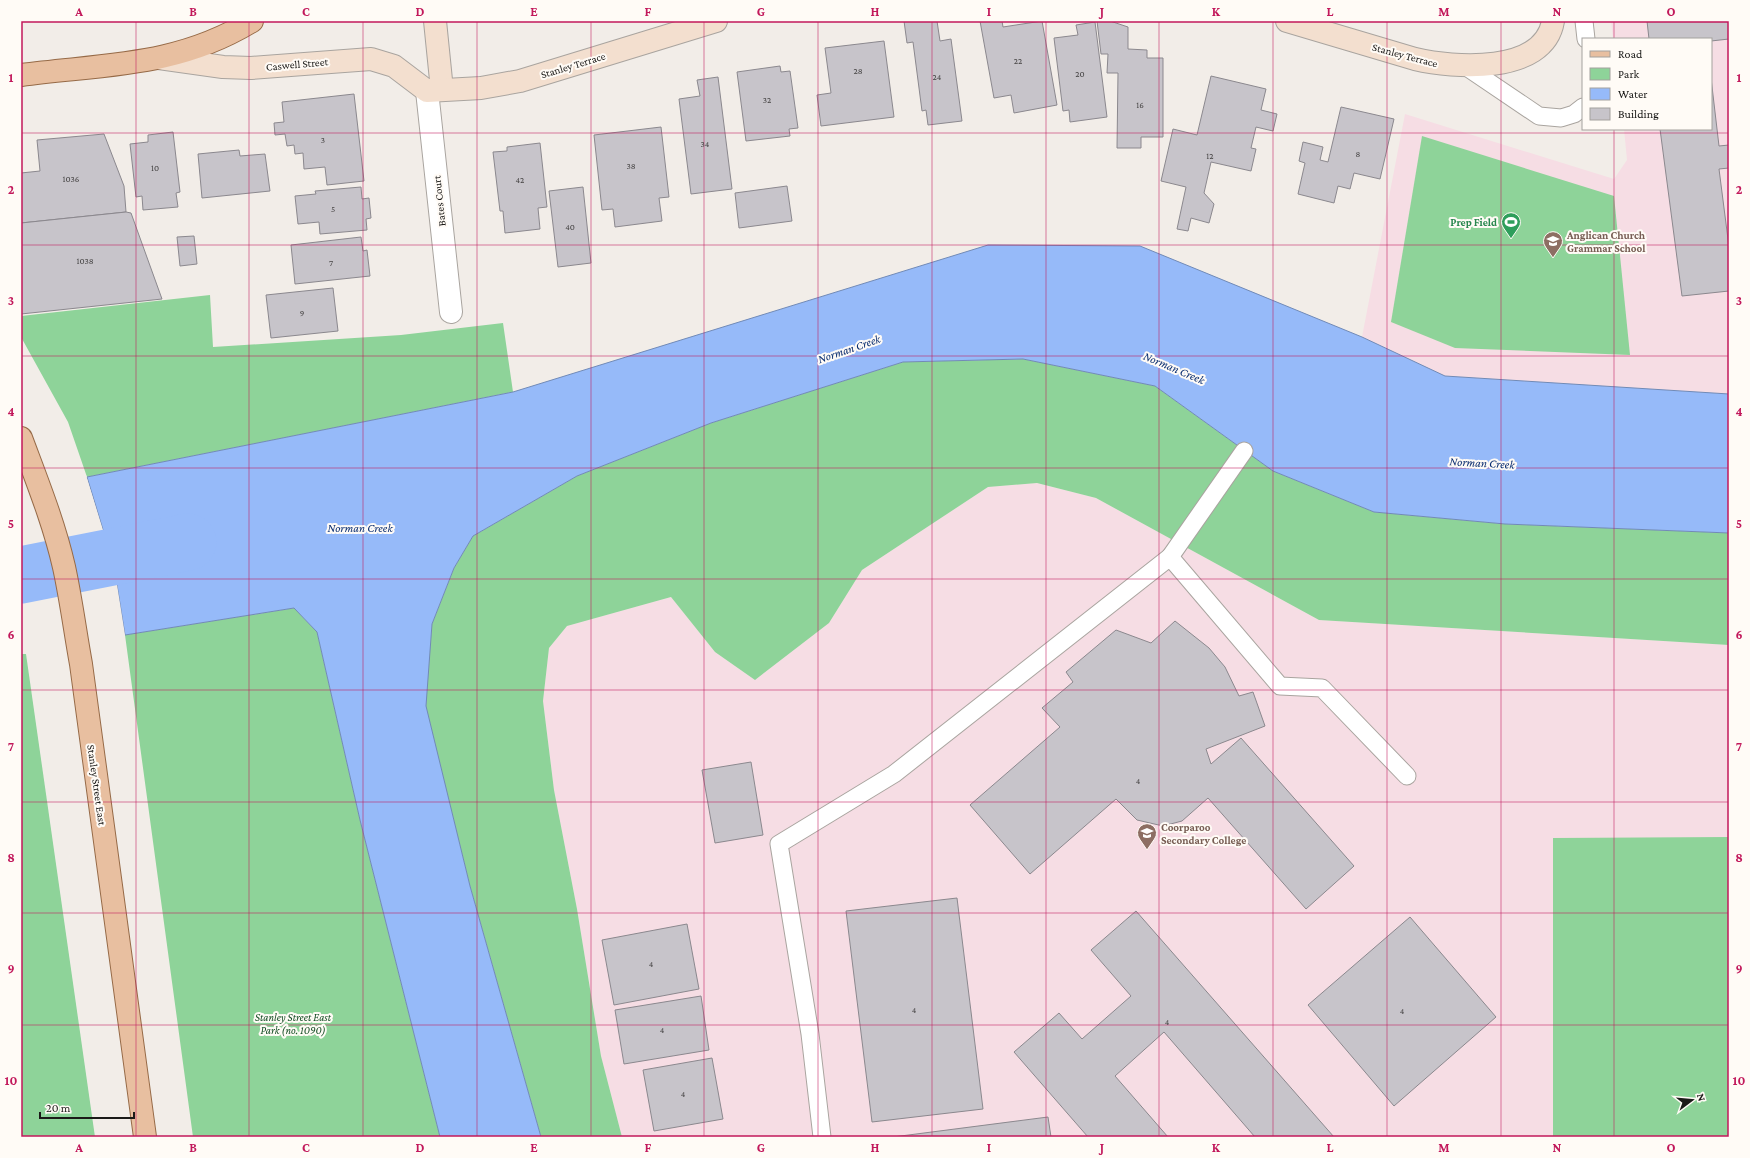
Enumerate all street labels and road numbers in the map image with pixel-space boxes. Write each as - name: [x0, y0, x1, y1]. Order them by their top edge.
- street label: Stanley Terrace: [1371, 41, 1439, 70]
- street label: Stanley Terrace: [539, 49, 607, 81]
- street label: Caswell Street: [265, 55, 329, 73]
- street label: Bates Court: [430, 175, 448, 227]
- street label: Stanley Street East: [84, 744, 109, 827]

